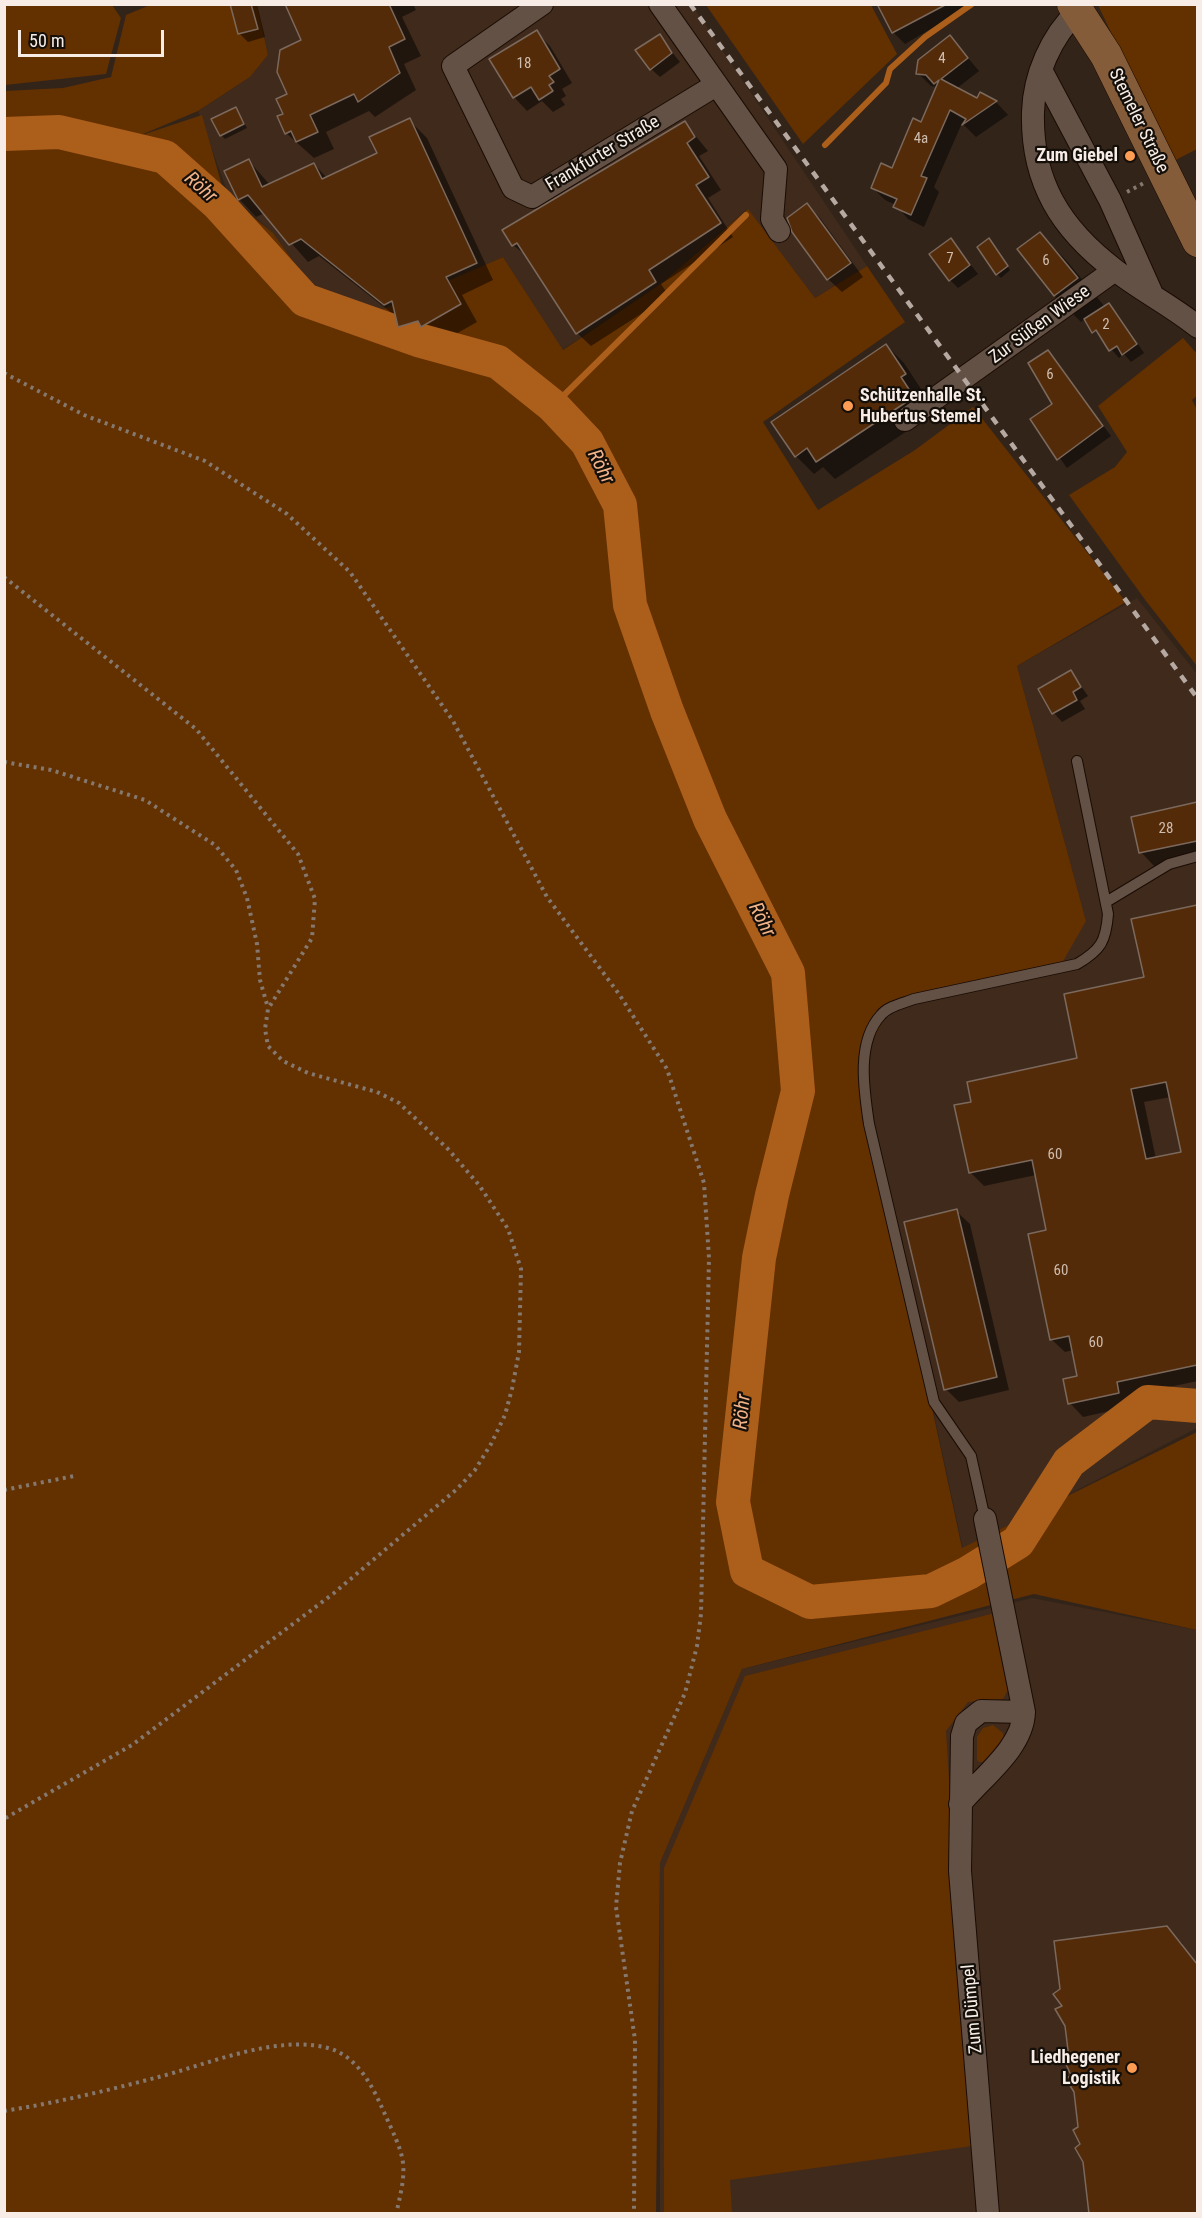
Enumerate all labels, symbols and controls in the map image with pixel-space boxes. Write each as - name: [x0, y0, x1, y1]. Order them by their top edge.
- scale bar: [21, 18, 166, 56]
- text: 50 m: [29, 30, 64, 51]
- house number: 4: [938, 50, 946, 68]
- house number: 18: [517, 55, 531, 73]
- street label: Stemeler Straße: [1103, 65, 1173, 177]
- street label: Frankfurter Straße: [542, 112, 664, 196]
- house number: 4a: [914, 130, 928, 148]
- place label: Zum Giebel: [1037, 145, 1118, 167]
- marker: Zum Giebel: [1123, 149, 1137, 163]
- water label: Röhr: [179, 167, 221, 209]
- house number: 7: [946, 250, 954, 268]
- house number: 6: [1042, 252, 1050, 270]
- street label: Zur Süßen Wiese: [985, 281, 1095, 369]
- house number: 2: [1102, 316, 1110, 334]
- house number: 6: [1046, 366, 1054, 384]
- place label: Schützenhalle St. Hubertus Stemel: [860, 385, 986, 428]
- marker: Schützenhalle St. Hubertus Stemel: [841, 399, 855, 413]
- water label: Röhr: [581, 446, 619, 488]
- house number: 28: [1159, 820, 1173, 838]
- water label: Röhr: [742, 899, 780, 941]
- house number: 60: [1048, 1146, 1062, 1164]
- house number: 60: [1054, 1262, 1068, 1280]
- house number: 60: [1089, 1334, 1103, 1352]
- water label: Röhr: [729, 1393, 757, 1431]
- street label: Zum Dümpel: [958, 1963, 988, 2055]
- place label: Liedhegener Logistik: [1031, 2047, 1120, 2090]
- marker: Liedhegener Logistik: [1125, 2061, 1139, 2075]

